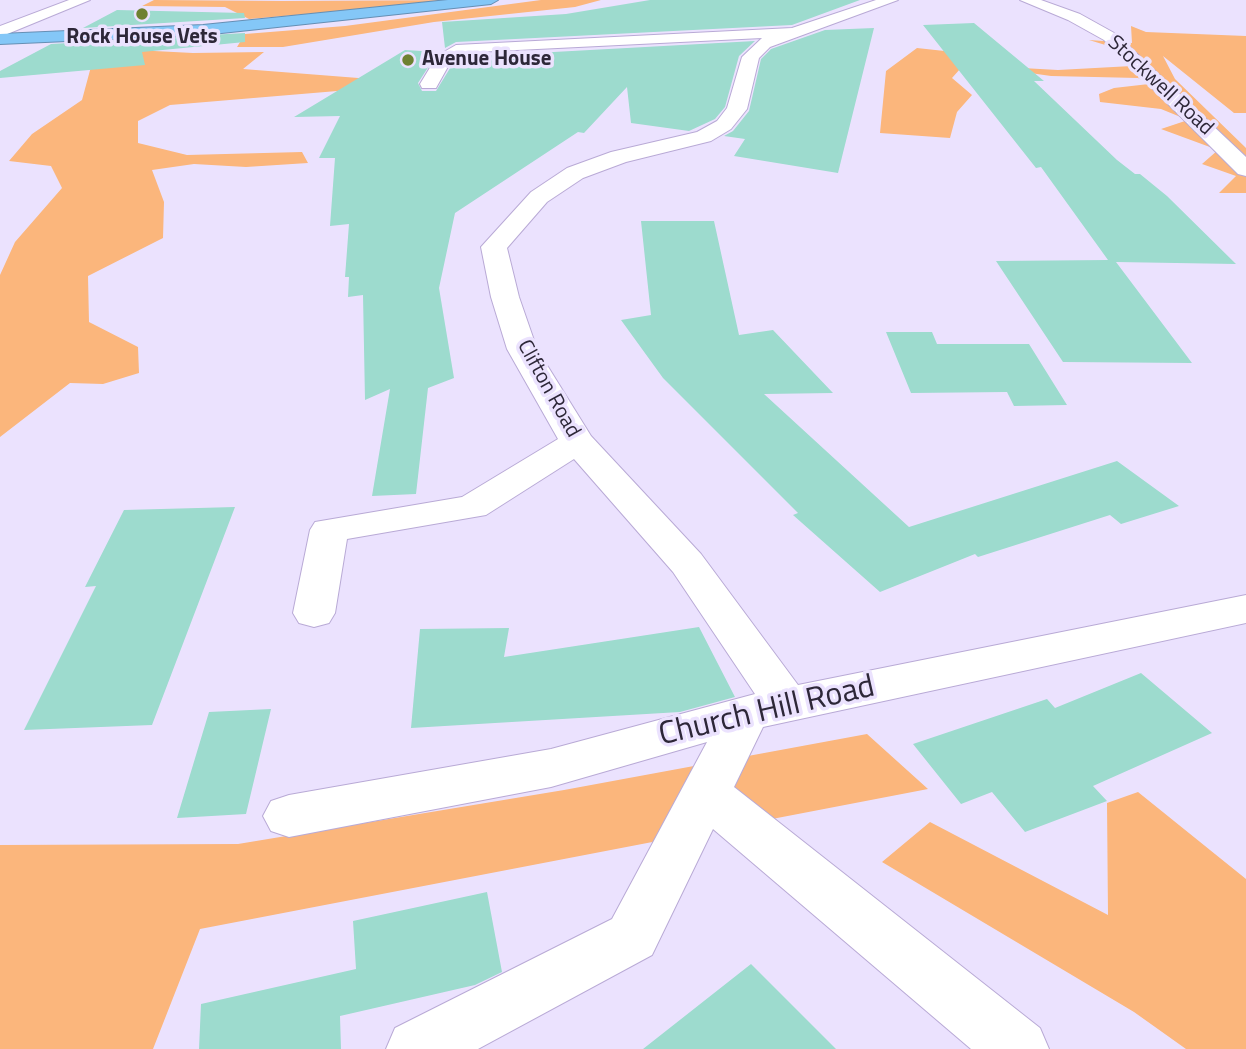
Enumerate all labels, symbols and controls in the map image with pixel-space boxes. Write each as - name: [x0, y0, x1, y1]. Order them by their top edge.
- marker: Rock House Vets: [134, 6, 150, 22]
- place label: Rock House Vets: [66, 25, 218, 51]
- street label: Stockwell Road: [1102, 31, 1218, 141]
- place label: Avenue House: [422, 47, 551, 73]
- marker: Avenue House: [400, 52, 416, 68]
- street label: Clifton Road: [511, 336, 585, 442]
- street label: Church Hill Road: [655, 669, 879, 755]

